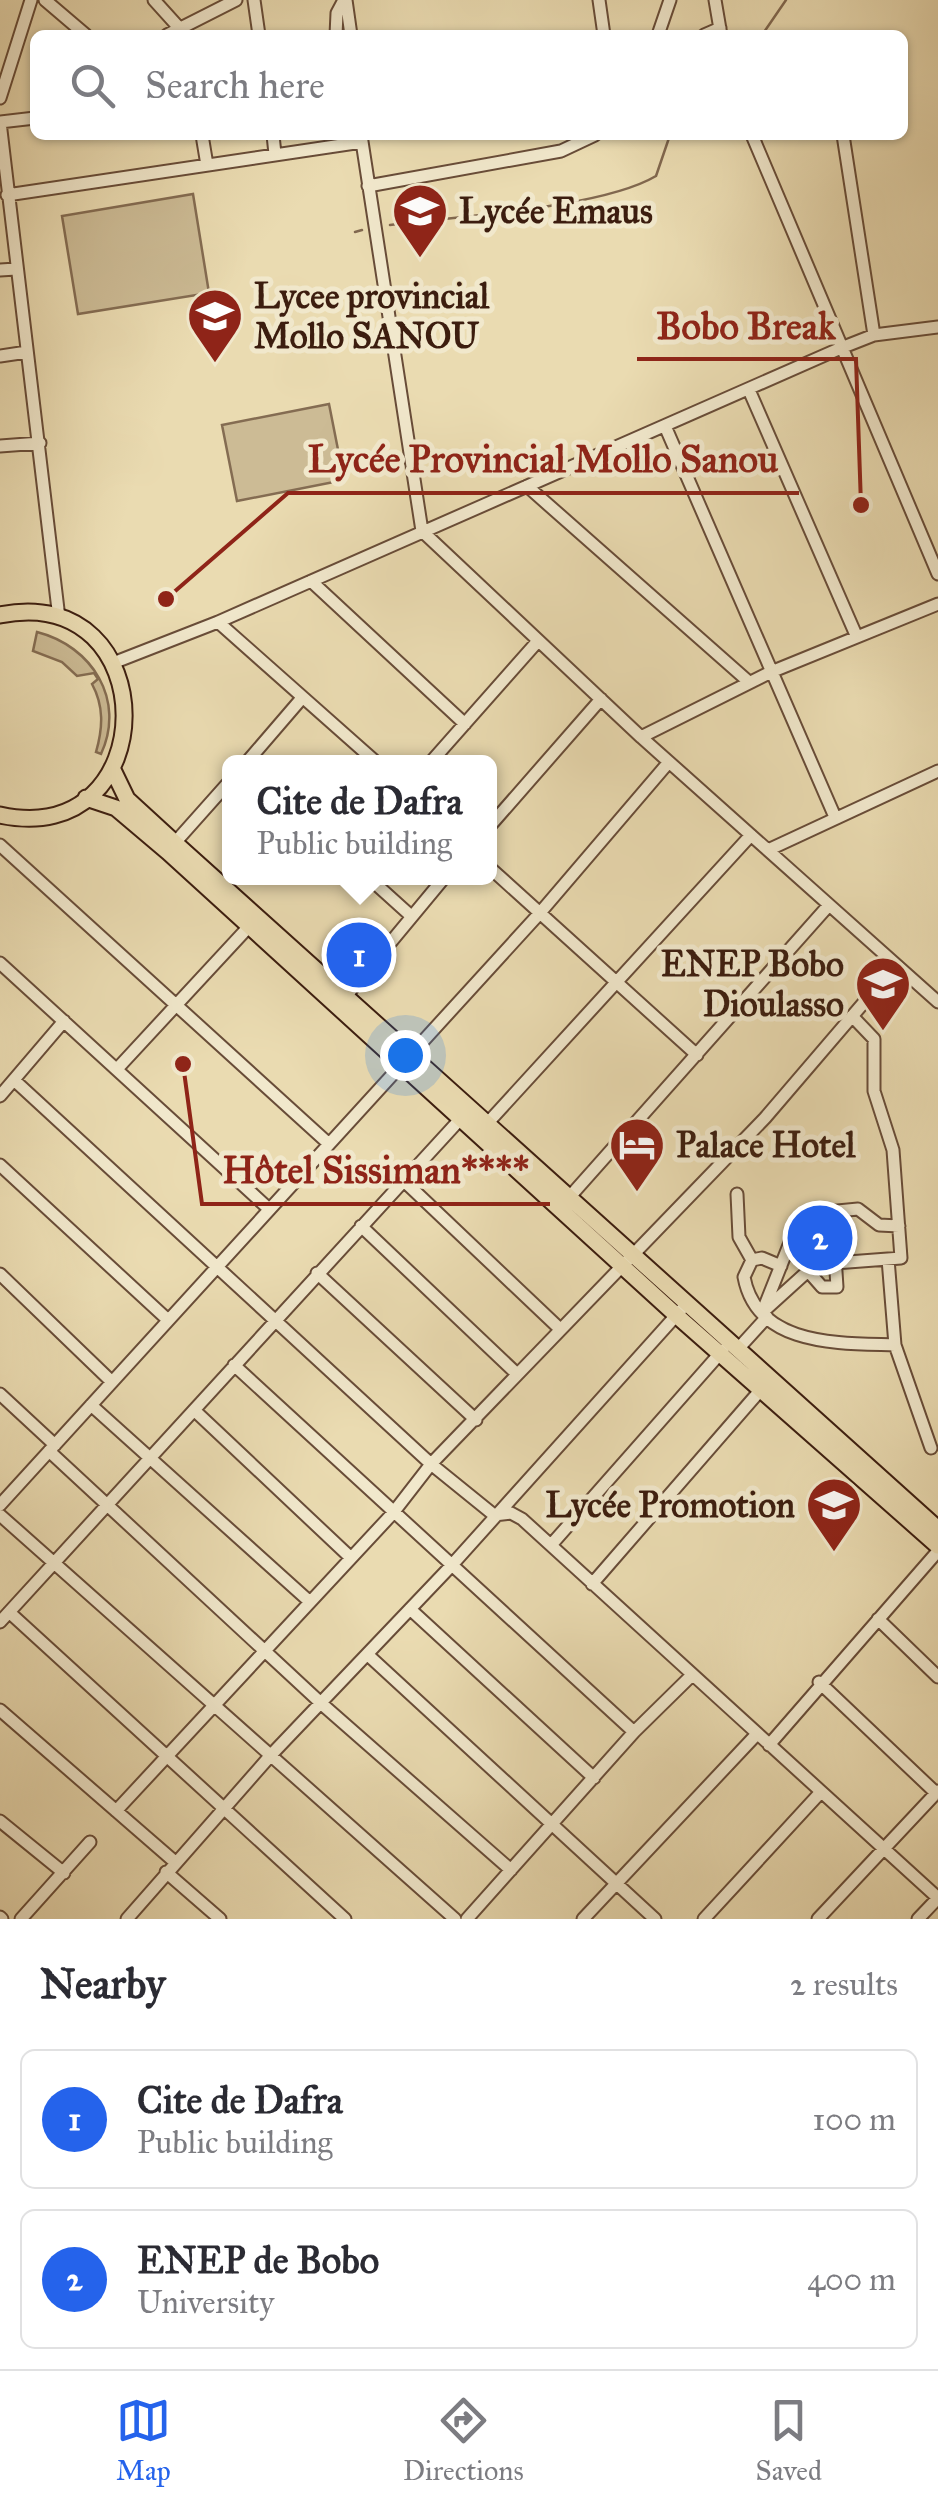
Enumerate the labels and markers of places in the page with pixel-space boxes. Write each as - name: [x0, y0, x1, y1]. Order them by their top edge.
- school or university icon: Lycée Emaus: [390, 181, 450, 260]
- place label: Lycée Emaus: [459, 190, 653, 233]
- place label: Lycee provincial Mollo SANOU: [254, 275, 490, 358]
- school or university icon: Lycee provincial Mollo SANOU: [185, 286, 245, 365]
- callout: Bobo Break: [637, 291, 856, 359]
- callout: Lycée Provincial Mollo Sanou: [288, 425, 799, 493]
- pin: 1: [326, 918, 392, 992]
- place label: ENEP Bobo Dioulasso: [661, 943, 844, 1026]
- school or university icon: ENEP Bobo Dioulasso: [853, 954, 913, 1033]
- hotel icon: Palace Hotel: [607, 1115, 667, 1194]
- place label: Palace Hotel: [676, 1124, 856, 1167]
- callout: Hôtel Sissiman****: [202, 1136, 550, 1204]
- pin: 2: [788, 1200, 852, 1276]
- school or university icon: Lycée Promotion: [804, 1475, 864, 1554]
- place label: Lycée Promotion: [546, 1484, 795, 1527]

